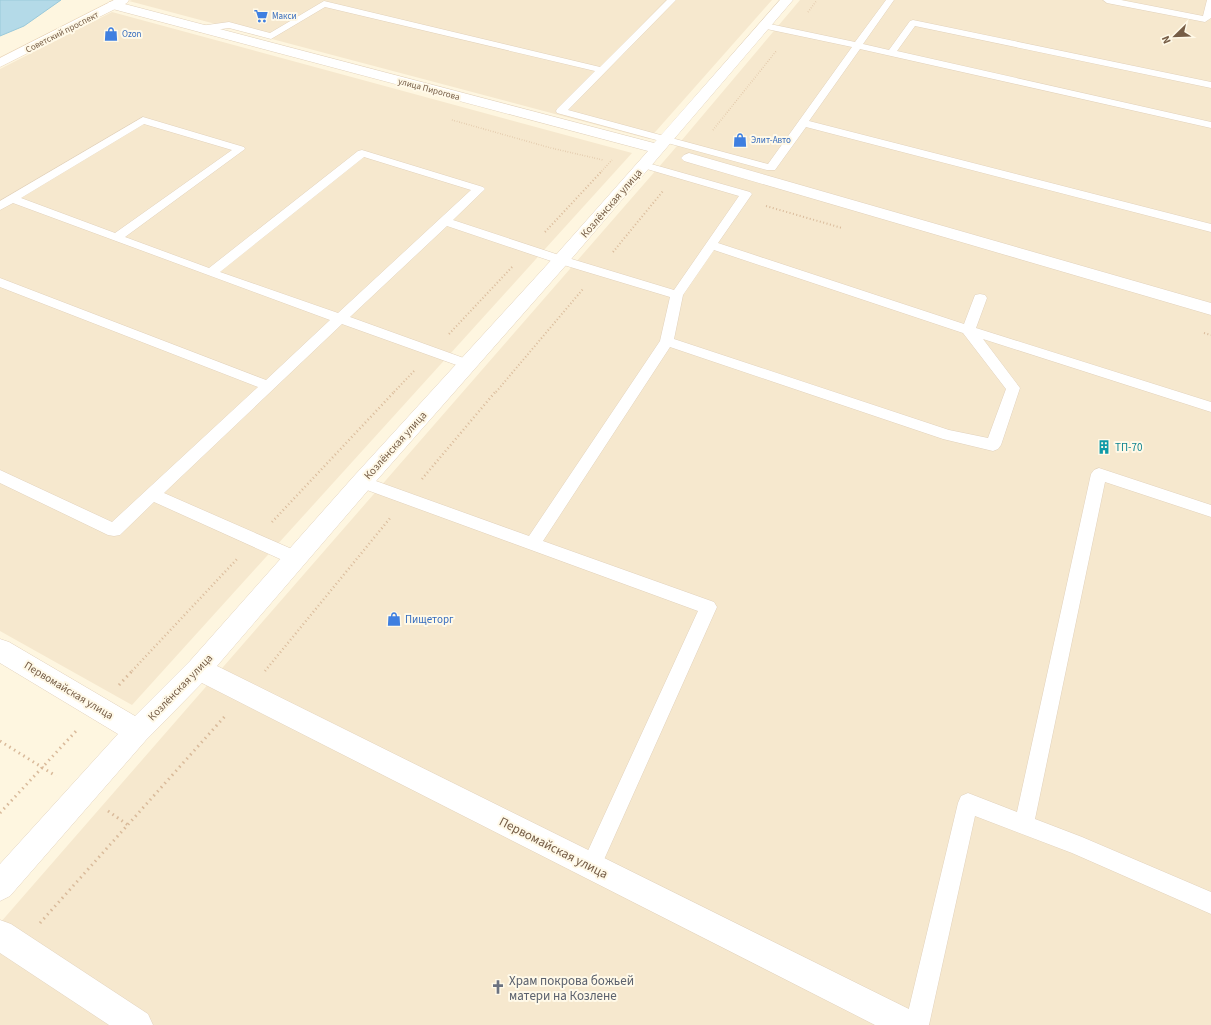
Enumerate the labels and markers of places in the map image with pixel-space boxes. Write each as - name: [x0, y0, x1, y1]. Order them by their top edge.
- supermarket icon: Макси: [253, 8, 269, 24]
- place label: Макси: [272, 10, 297, 23]
- shop icon: Ozon: [103, 26, 119, 42]
- place label: Ozon: [122, 28, 142, 41]
- shop icon: Элит-Авто: [732, 132, 748, 148]
- place label: Элит-Авто: [751, 134, 791, 147]
- building icon: ТП-70: [1096, 439, 1112, 455]
- place label: ТП-70: [1115, 440, 1142, 455]
- shop icon: Пищеторг: [386, 611, 402, 627]
- place label: Пищеторг: [405, 612, 454, 627]
- place label: Храм покрова божьей матери на Козлене: [509, 972, 634, 1005]
- church icon: Храм покрова божьей матери на Козлене: [490, 979, 506, 995]

